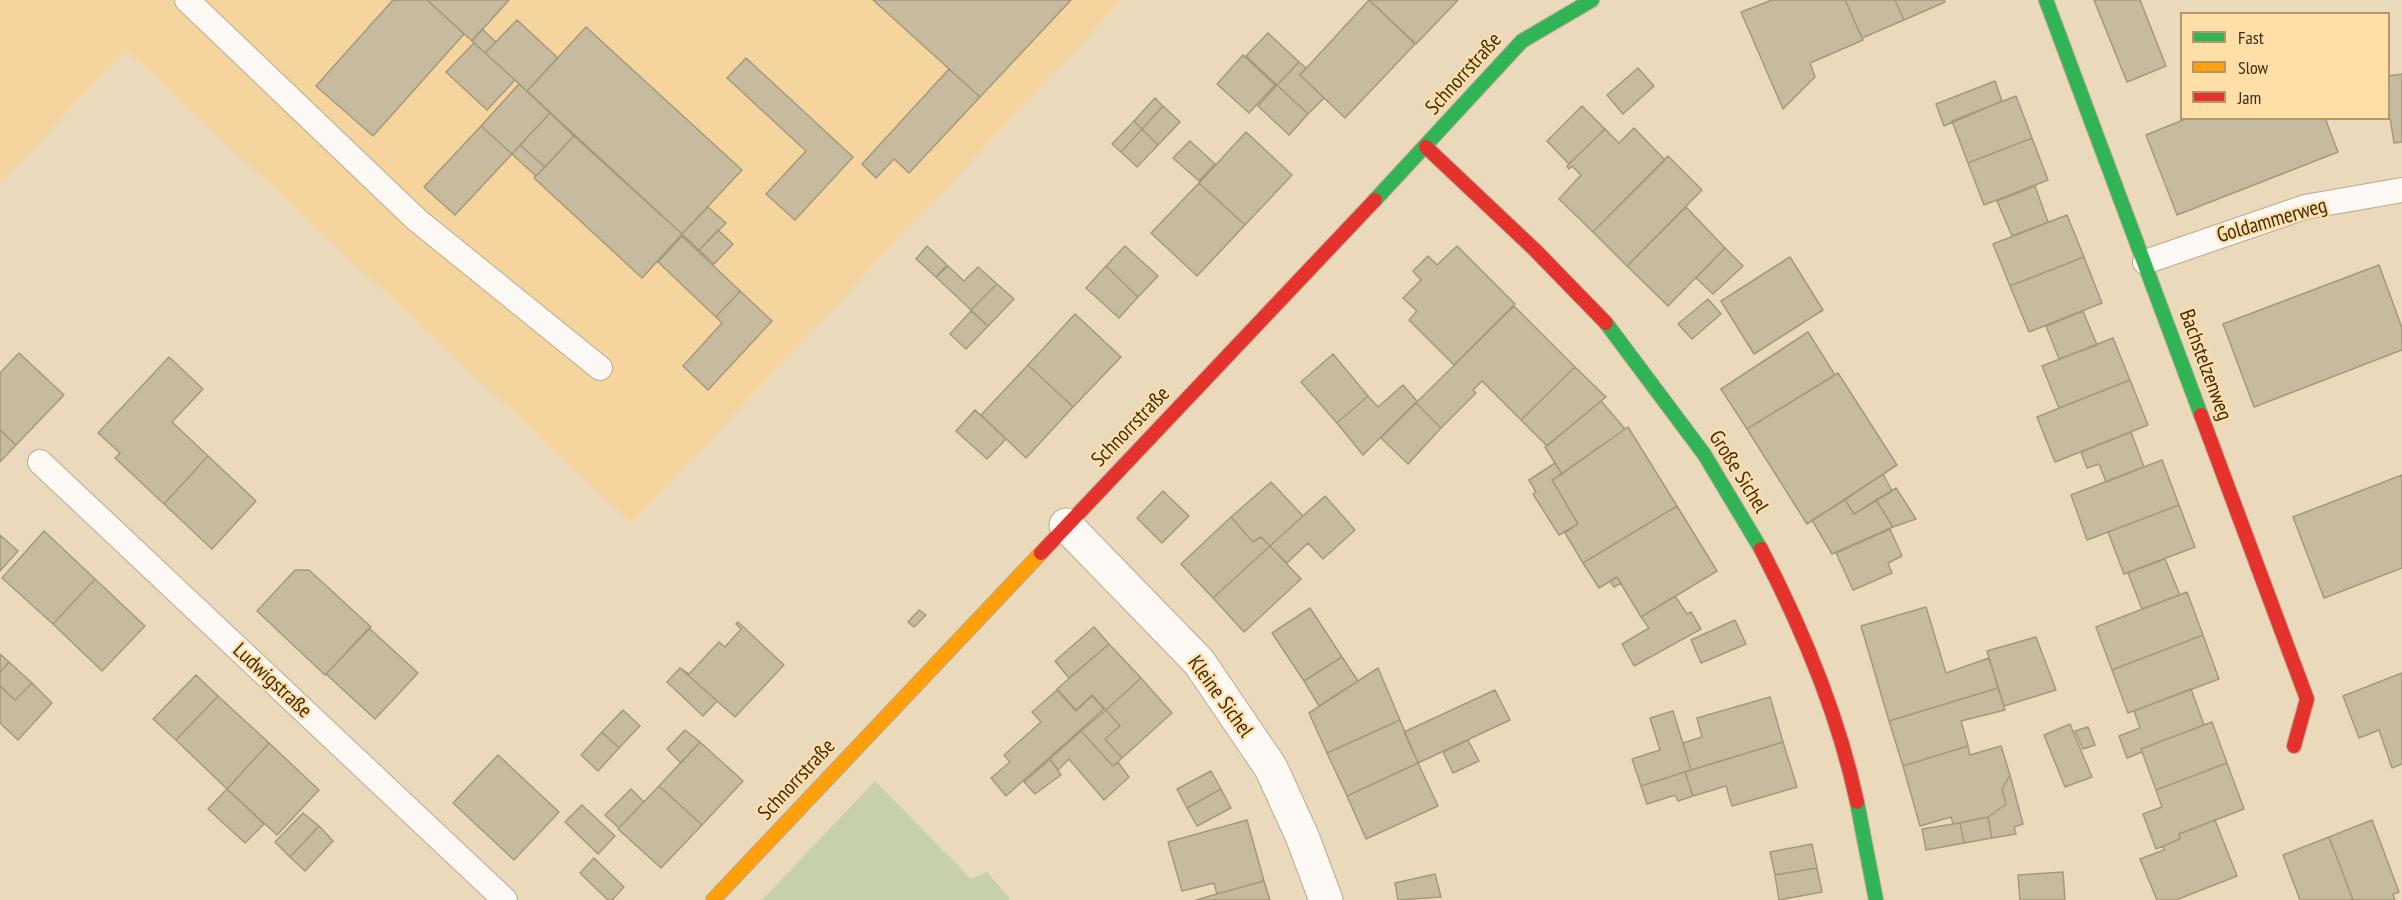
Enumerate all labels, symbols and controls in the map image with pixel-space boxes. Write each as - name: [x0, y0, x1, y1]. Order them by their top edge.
- legend: [2180, 12, 2390, 120]
- text: Fast: [2238, 26, 2264, 49]
- street label: Schnorrstraße: [1421, 28, 1507, 120]
- text: Slow: [2238, 56, 2268, 79]
- text: Jam: [2238, 86, 2261, 109]
- street label: Goldammerweg: [2214, 193, 2330, 249]
- street label: Bachstelzenweg: [2173, 306, 2237, 424]
- street label: Schnorrstraße: [1087, 382, 1175, 472]
- street label: Große Sichel: [1703, 426, 1773, 518]
- street label: Ludwigstraße: [227, 638, 317, 724]
- street label: Kleine Sichel: [1182, 651, 1258, 743]
- street label: Schnorrstraße: [753, 734, 841, 826]

